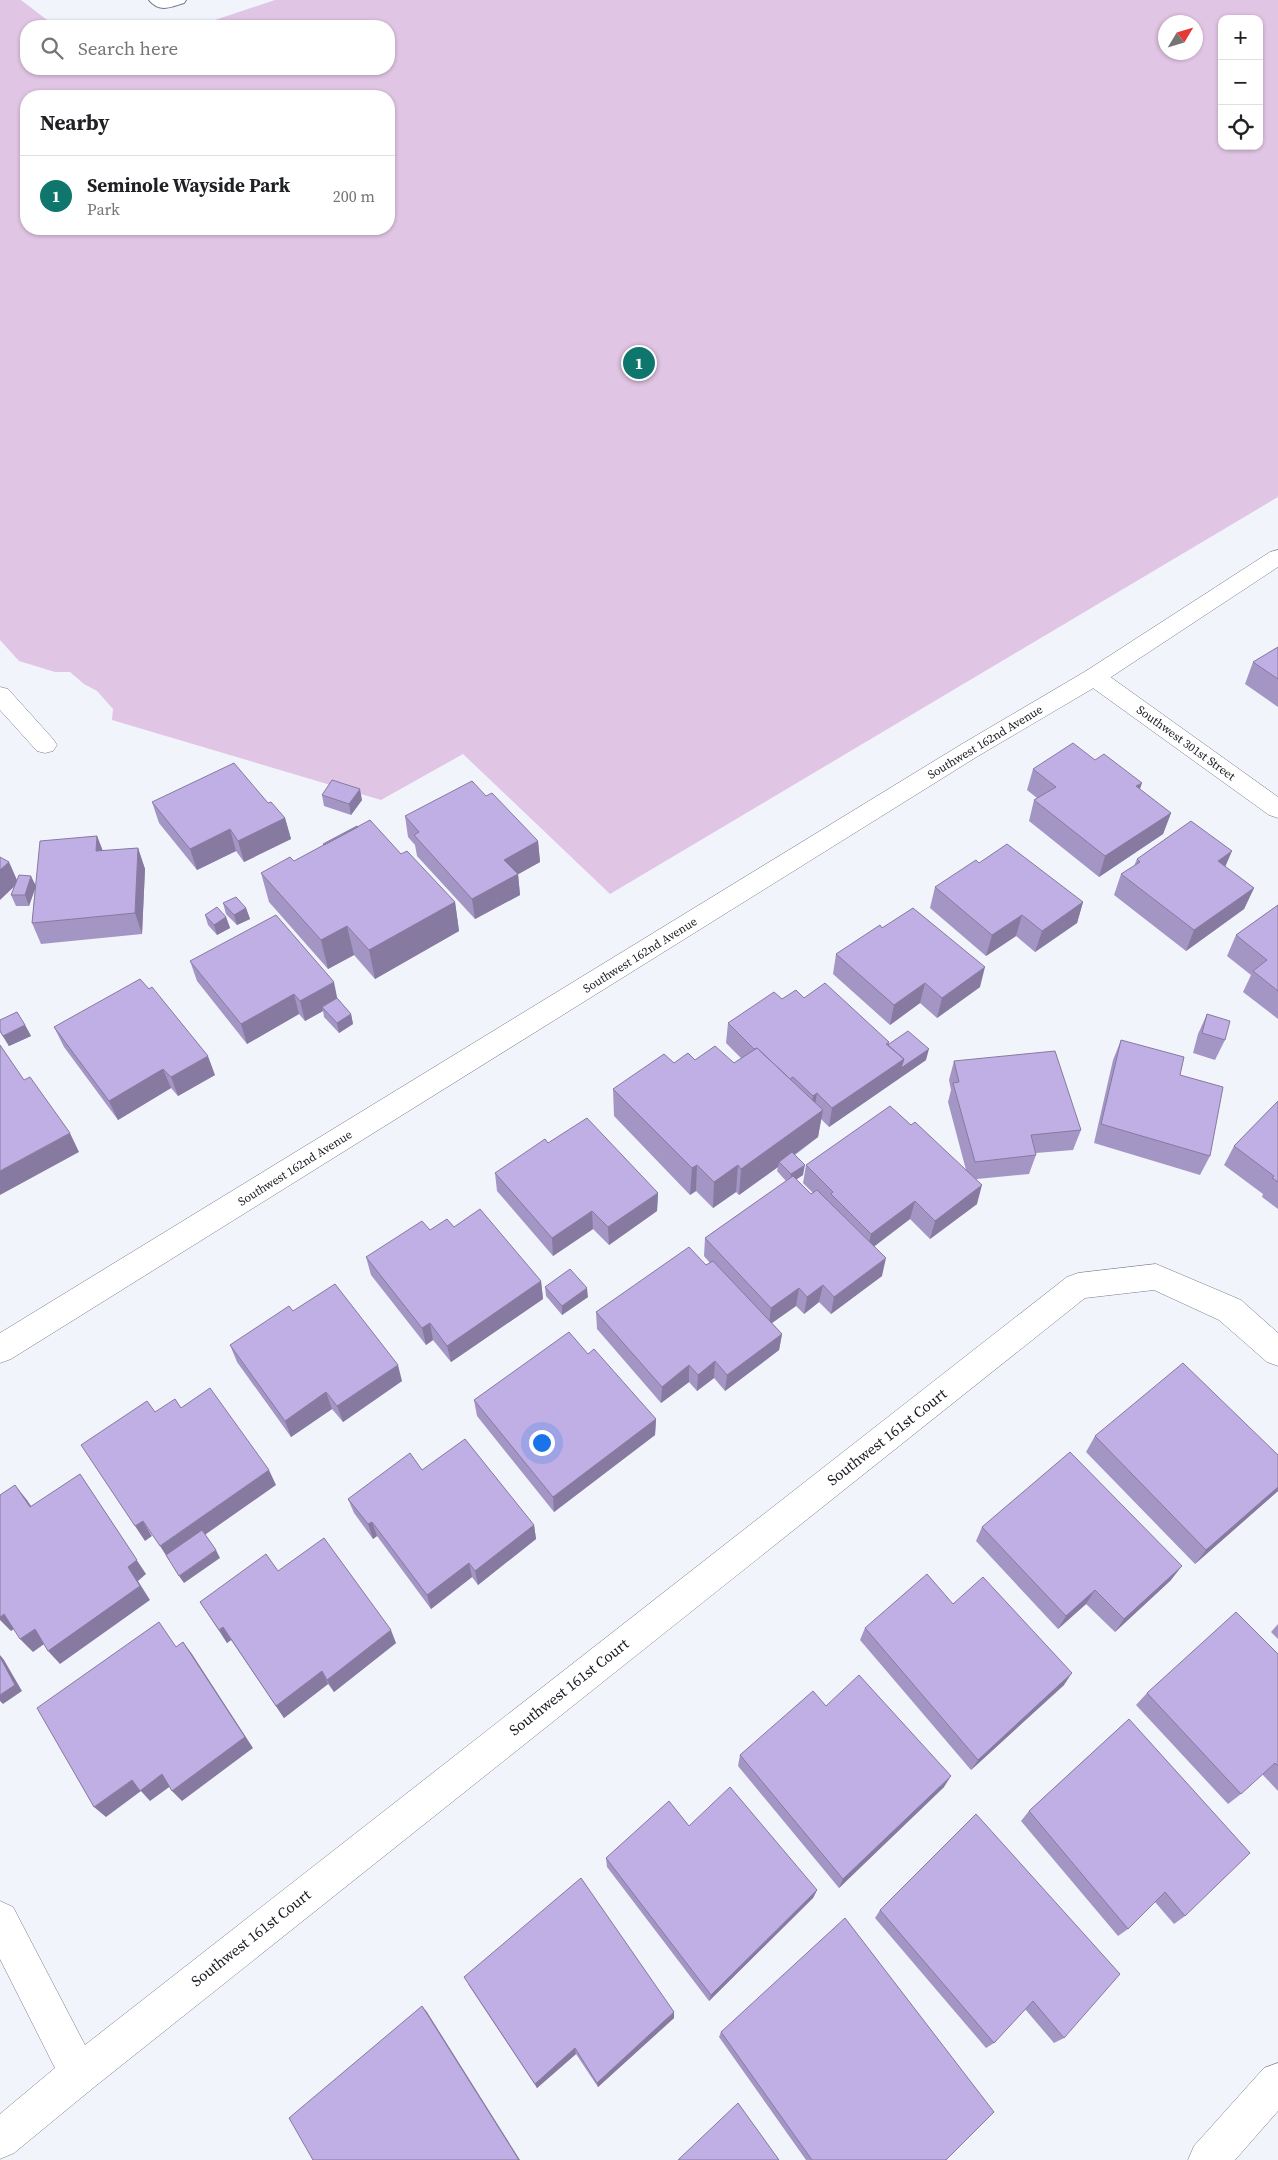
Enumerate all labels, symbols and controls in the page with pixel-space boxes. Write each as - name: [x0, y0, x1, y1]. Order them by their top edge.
- north arrow: [1158, 15, 1203, 60]
- map controls: [1218, 15, 1263, 150]
- button: +: [1218, 15, 1263, 60]
- search box: [20, 20, 395, 75]
- icon: search: [38, 34, 66, 62]
- text: Search here: [78, 35, 178, 61]
- button: −: [1218, 60, 1263, 105]
- button: locate: [1218, 105, 1263, 150]
- text: Nearby: [40, 108, 110, 137]
- text: Seminole Wayside Park: [87, 172, 290, 198]
- text: 1: [52, 185, 60, 207]
- text: 200 m: [333, 185, 375, 207]
- text: Park: [87, 198, 120, 220]
- pin: 1: [623, 344, 655, 382]
- street label: Southwest 162nd Avenue: [924, 701, 1046, 783]
- street label: Southwest 301st Street: [1133, 702, 1239, 784]
- street label: Southwest 162nd Avenue: [580, 913, 700, 997]
- street label: Southwest 162nd Avenue: [235, 1126, 355, 1210]
- street label: Southwest 161st Court: [822, 1383, 951, 1490]
- your location: [529, 1430, 555, 1456]
- street label: Southwest 161st Court: [504, 1633, 633, 1740]
- street label: Southwest 161st Court: [186, 1884, 315, 1991]

